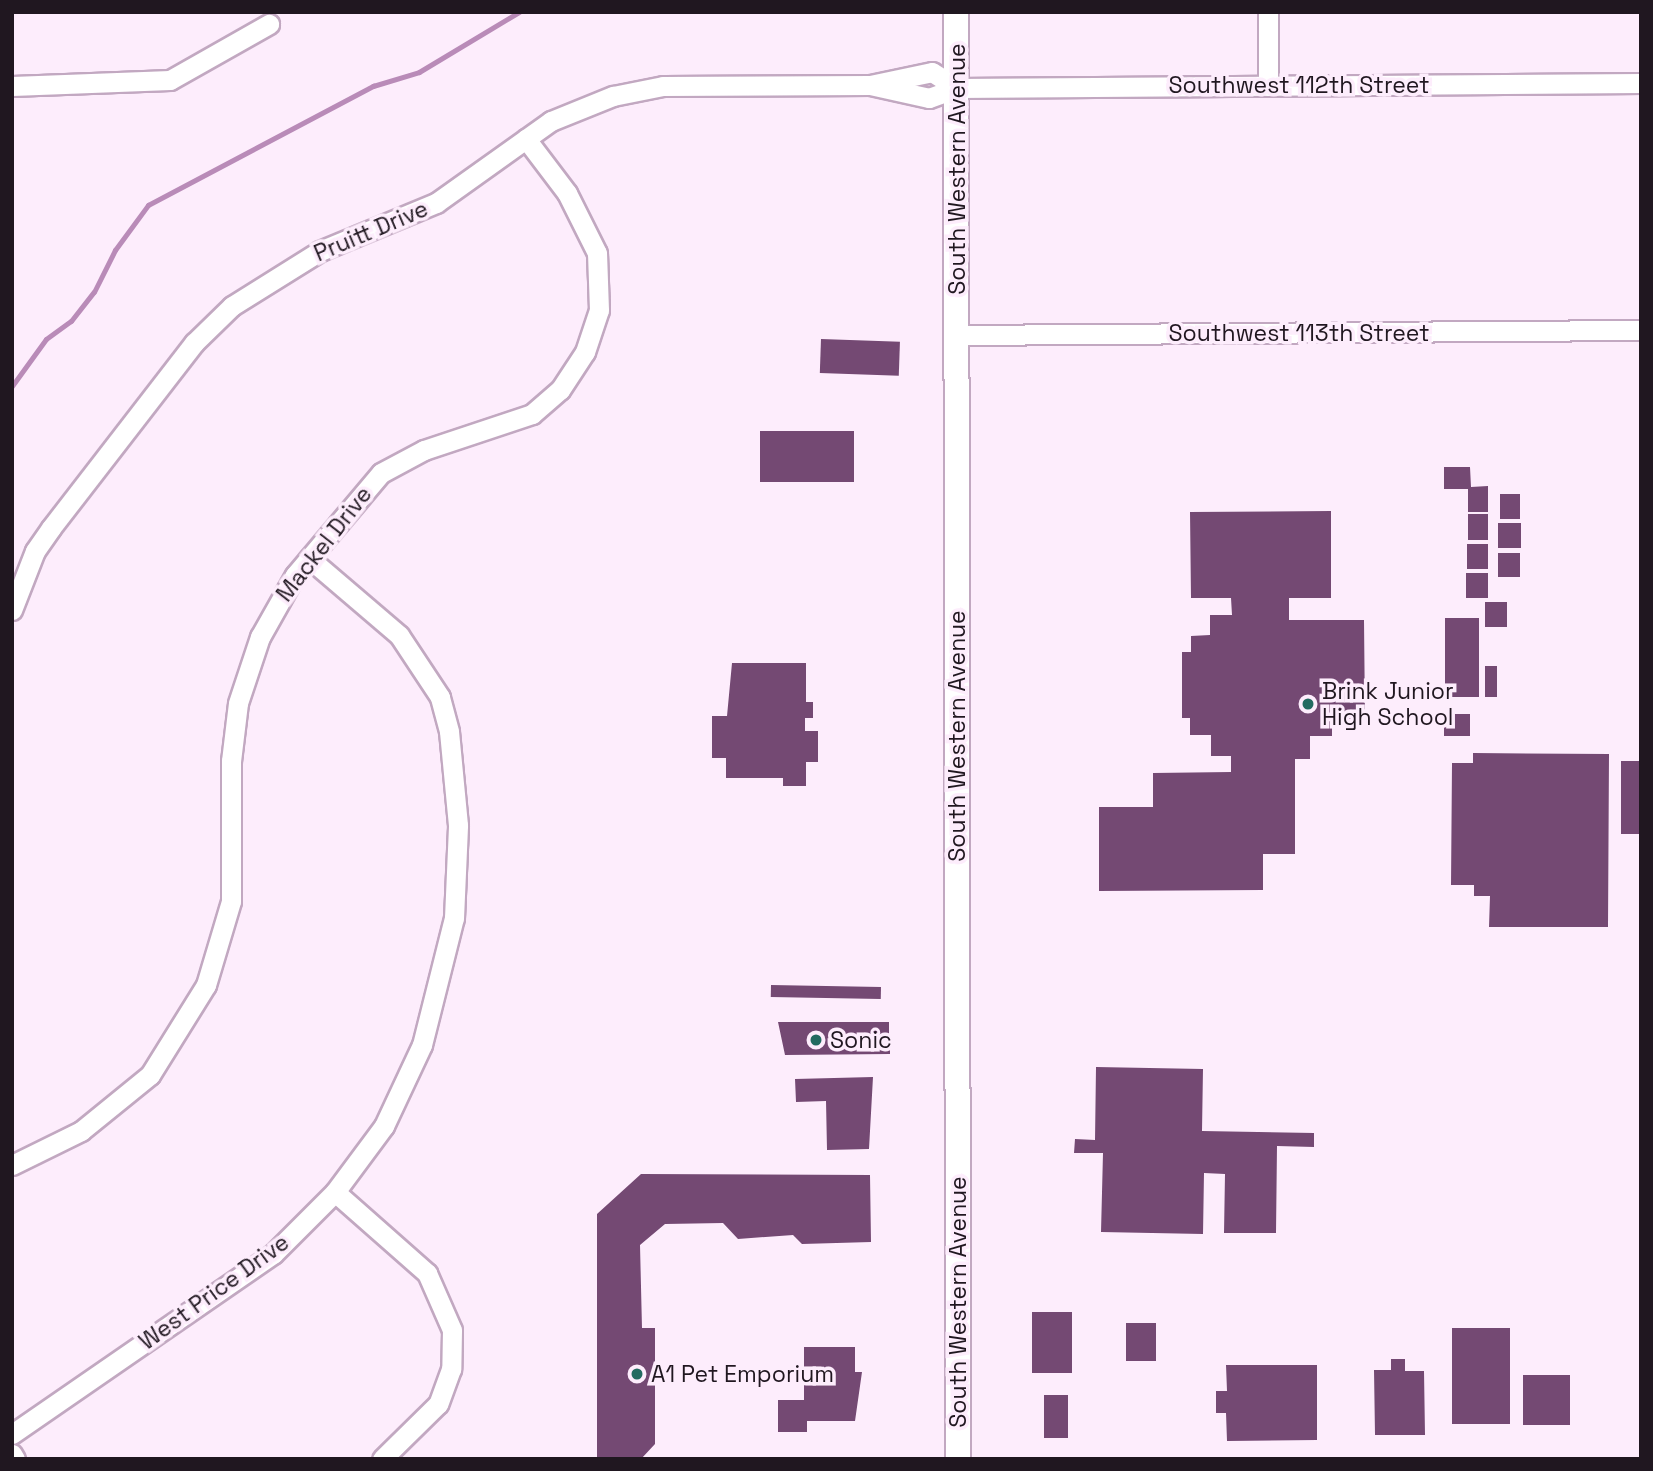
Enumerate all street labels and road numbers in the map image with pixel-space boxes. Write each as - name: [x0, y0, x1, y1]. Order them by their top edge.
- street label: South Western Avenue: [943, 43, 971, 295]
- street label: Southwest 112th Street: [1168, 71, 1430, 99]
- street label: Pruitt Drive: [310, 195, 432, 267]
- street label: Southwest 113th Street: [1168, 319, 1430, 347]
- street label: Mackel Drive: [270, 481, 378, 607]
- street label: South Western Avenue: [943, 610, 971, 862]
- street label: South Western Avenue: [944, 1176, 972, 1428]
- street label: West Price Drive: [134, 1228, 294, 1356]

